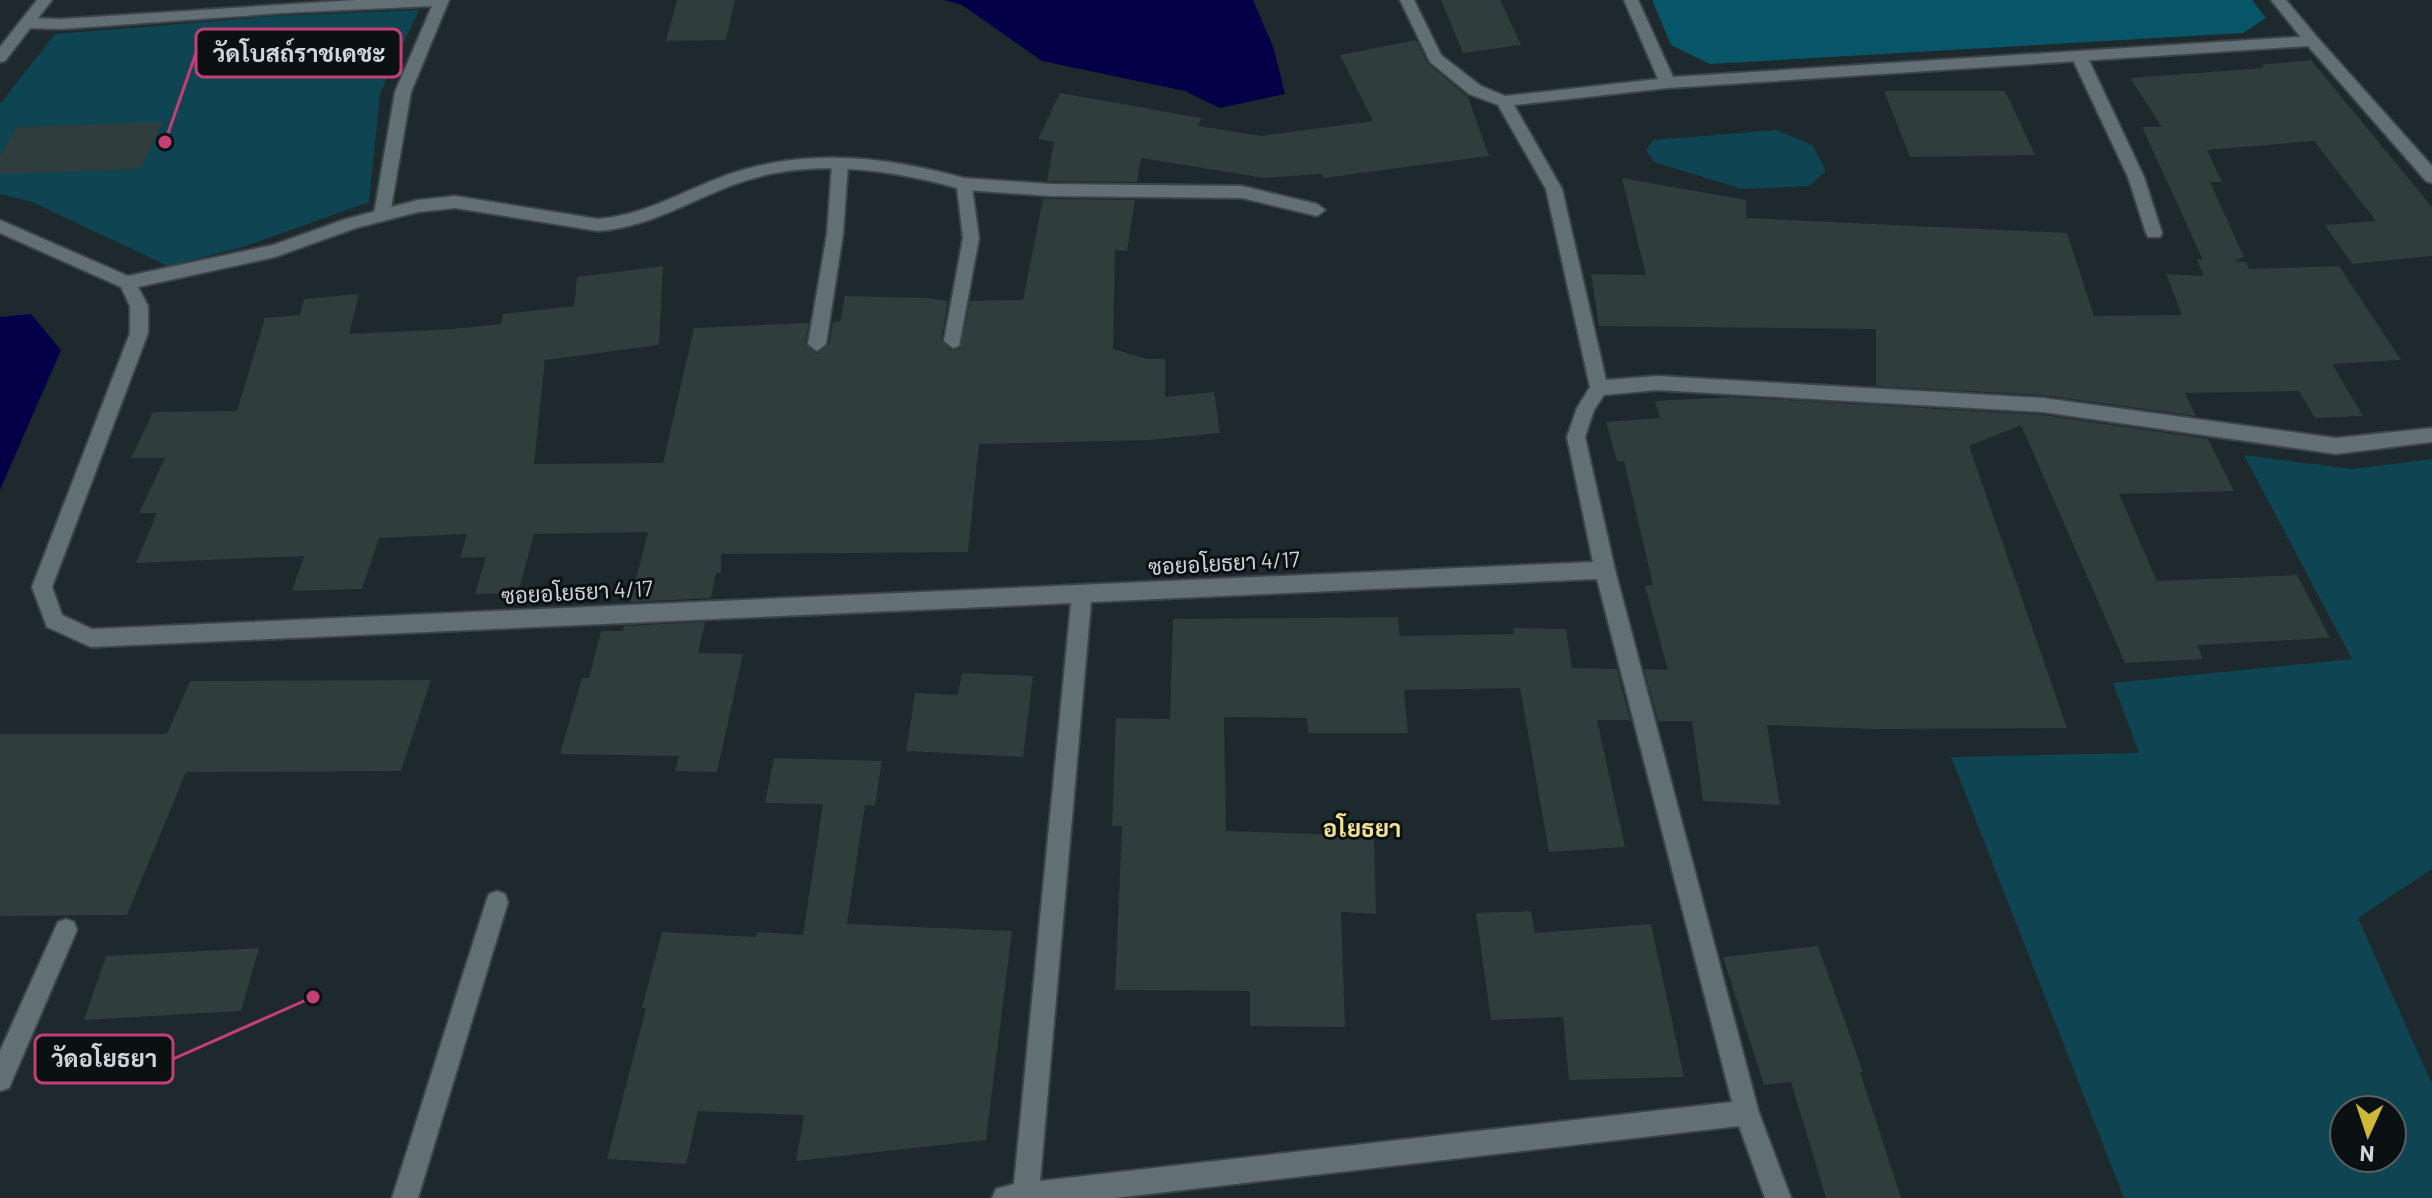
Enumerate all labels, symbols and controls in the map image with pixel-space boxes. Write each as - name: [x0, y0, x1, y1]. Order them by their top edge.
- callout: วัดโบสถ์ราชเดชะ: [196, 29, 401, 77]
- text: วัดโบสถ์ราชเดชะ: [213, 38, 385, 67]
- street label: ซอยอโยธยา 4/17: [1148, 545, 1300, 579]
- street label: ซอยอโยธยา 4/17: [501, 574, 653, 608]
- district label: อโยธยา: [1323, 813, 1401, 842]
- callout: วัดอโยธยา: [35, 1035, 173, 1083]
- text: วัดอโยธยา: [51, 1043, 157, 1072]
- north arrow: [2328, 1094, 2408, 1174]
- text: N: [2359, 1142, 2375, 1168]

